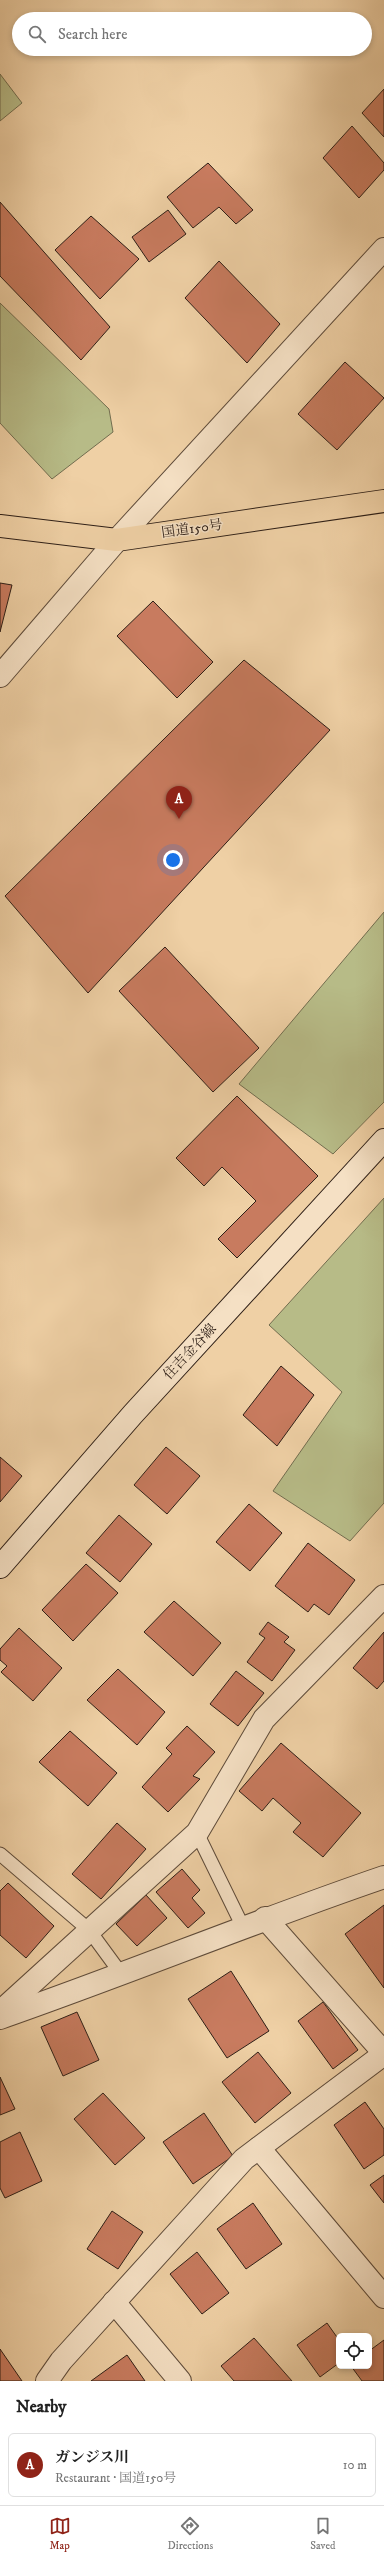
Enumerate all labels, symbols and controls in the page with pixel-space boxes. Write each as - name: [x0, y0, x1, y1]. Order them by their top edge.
- search box: [12, 12, 372, 56]
- icon: search: [26, 23, 48, 45]
- text: Search here: [58, 25, 127, 44]
- street label: 国道150号: [160, 516, 224, 542]
- pin: A: [166, 786, 192, 819]
- your location: [163, 850, 183, 870]
- street label: 住吉金谷線: [160, 1320, 220, 1384]
- map controls: [336, 2333, 372, 2369]
- button: locate: [336, 2333, 372, 2369]
- text: Nearby: [16, 2396, 66, 2418]
- text: ガンジス川: [55, 2448, 129, 2467]
- text: A: [26, 2457, 34, 2473]
- text: 10 m: [343, 2457, 367, 2473]
- text: Restaurant · 国道150号: [55, 2470, 176, 2486]
- tab: Map: [49, 2515, 71, 2553]
- tab: Directions: [168, 2515, 213, 2553]
- tab: Saved: [310, 2515, 335, 2553]

